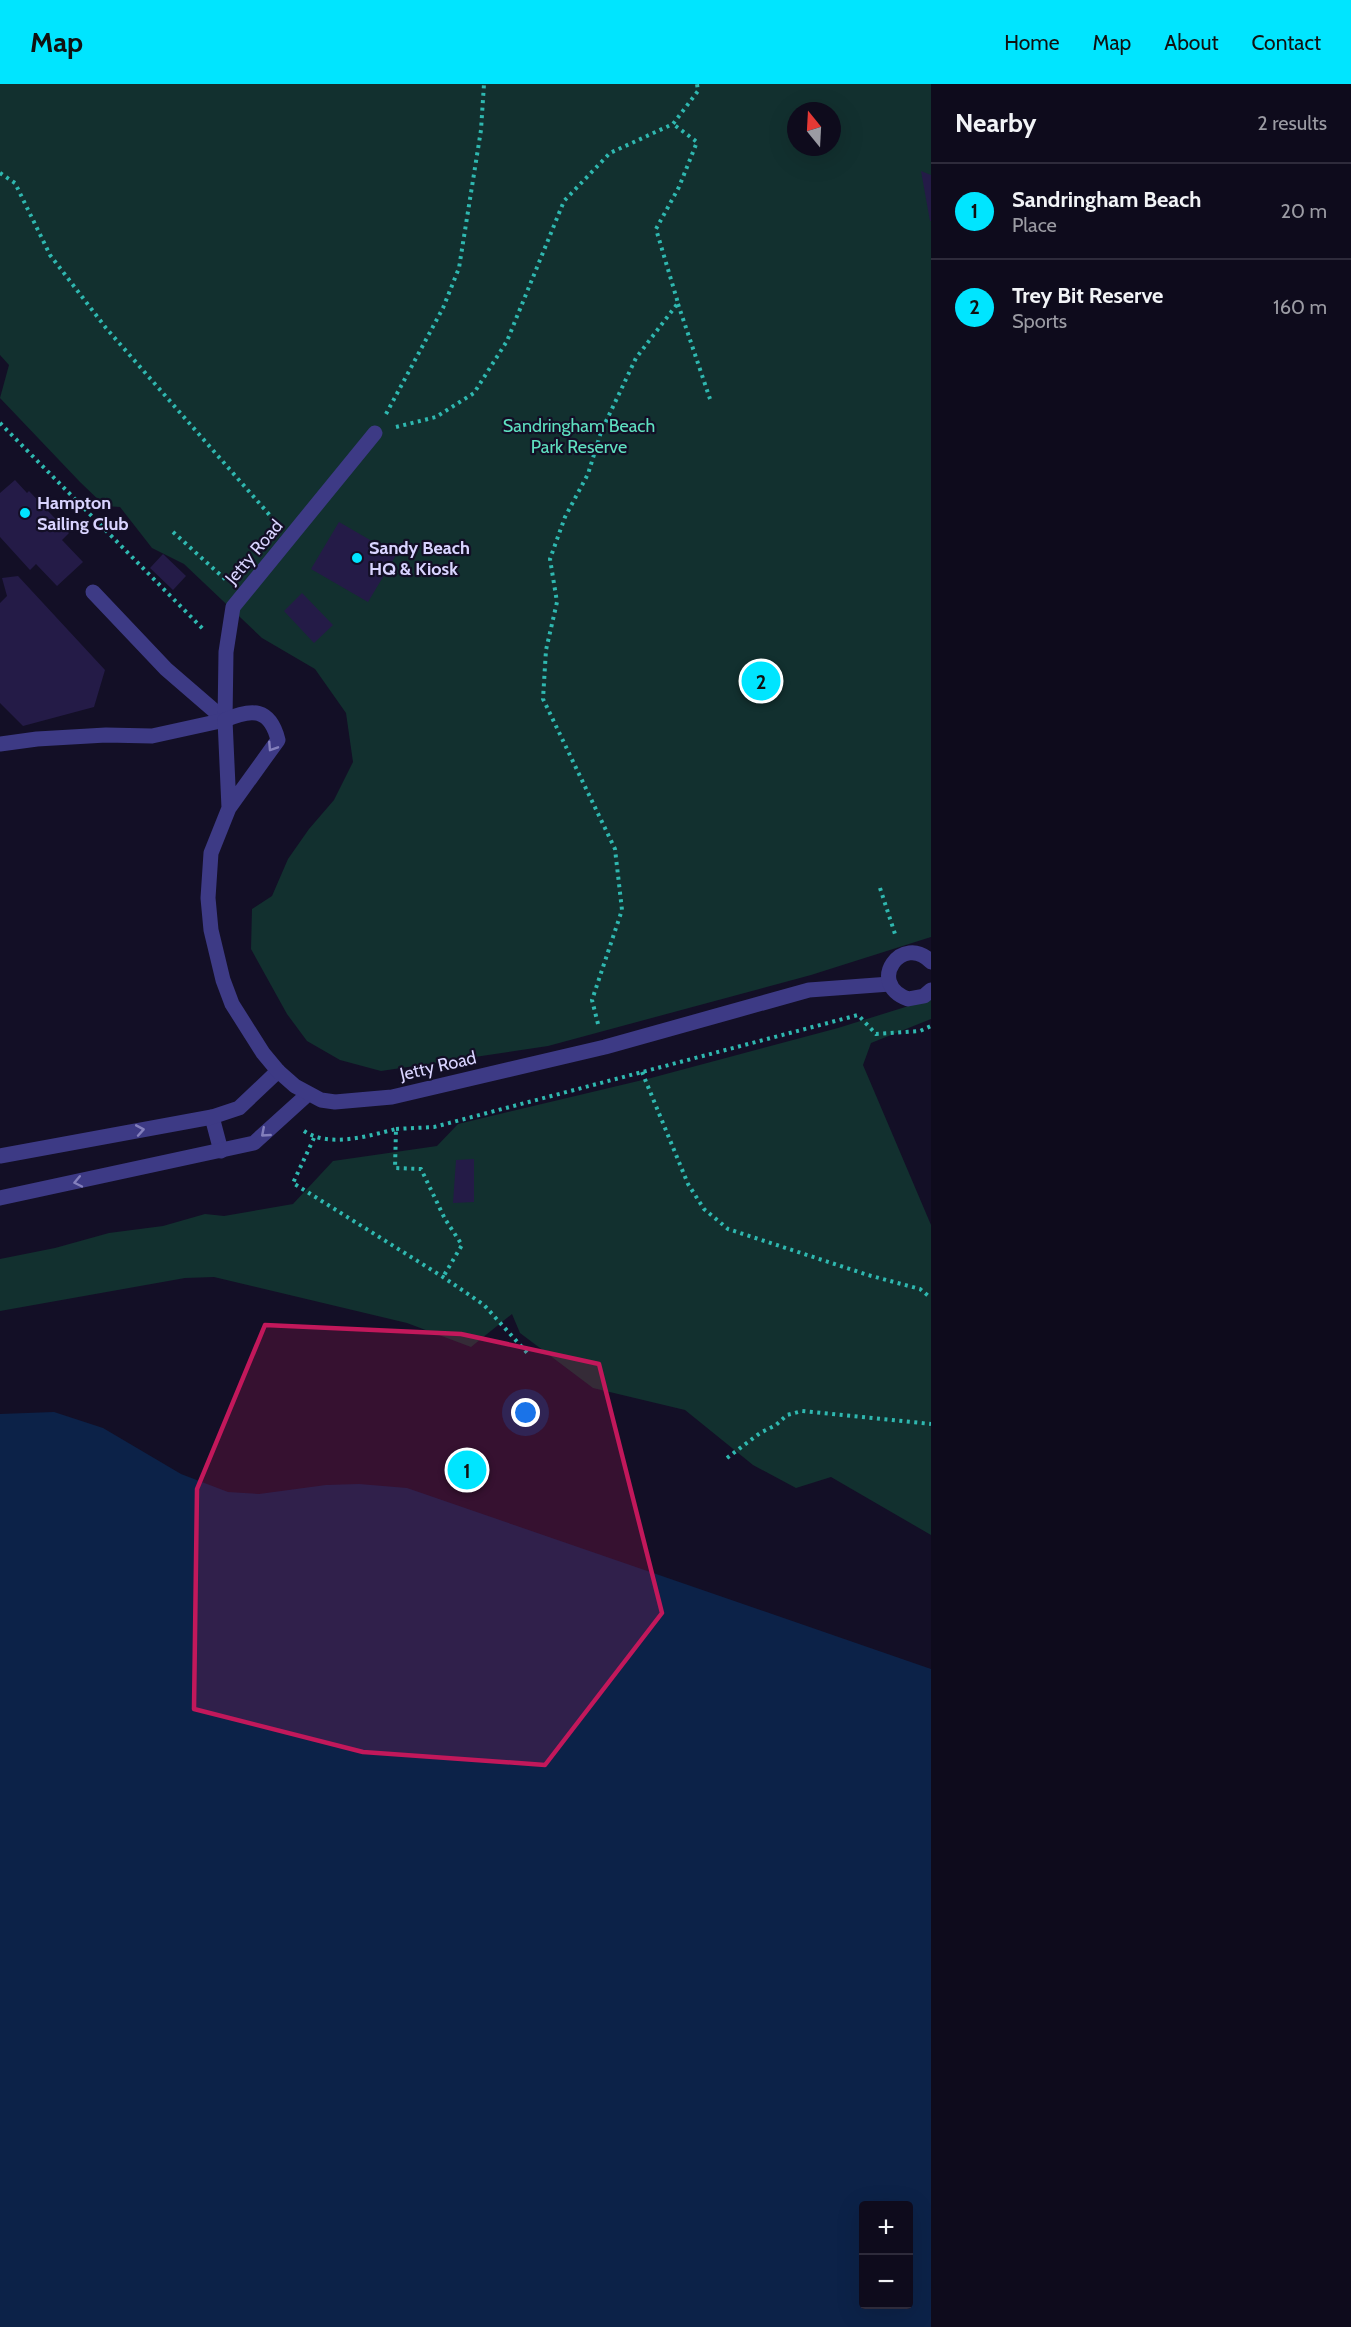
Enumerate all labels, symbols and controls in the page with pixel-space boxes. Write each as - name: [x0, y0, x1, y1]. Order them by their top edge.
- text: Map: [30, 25, 83, 59]
- text: Home: [1004, 30, 1060, 55]
- text: Map: [1093, 30, 1131, 55]
- text: About: [1164, 30, 1218, 55]
- text: Contact: [1251, 30, 1321, 55]
- north arrow: [787, 102, 841, 156]
- text: Nearby: [955, 107, 1036, 139]
- text: 2 results: [1257, 111, 1327, 135]
- text: Sandringham Beach: [1012, 186, 1201, 213]
- text: 1: [971, 199, 978, 223]
- text: 20 m: [1281, 199, 1327, 223]
- text: Place: [1012, 213, 1057, 237]
- text: Trey Bit Reserve: [1012, 282, 1163, 309]
- text: 2: [969, 295, 980, 319]
- text: 160 m: [1273, 295, 1327, 319]
- text: Sports: [1012, 309, 1067, 333]
- park label: Sandringham Beach Park Reserve: [503, 415, 655, 458]
- place label: Hampton Sailing Club: [37, 492, 129, 535]
- marker: Hampton Sailing Club: [18, 506, 32, 520]
- street label: Jetty Road: [220, 515, 287, 590]
- place label: Sandy Beach HQ & Kiosk: [369, 537, 470, 580]
- marker: Sandy Beach HQ & Kiosk: [350, 551, 364, 565]
- pin: 2: [742, 658, 780, 704]
- one-way arrow: [268, 741, 279, 752]
- street label: Jetty Road: [397, 1047, 478, 1086]
- one-way arrow: [135, 1124, 145, 1136]
- one-way arrow: [261, 1126, 272, 1137]
- one-way arrow: [73, 1175, 83, 1188]
- your location: [511, 1398, 540, 1427]
- pin: 1: [448, 1448, 486, 1492]
- map controls: [859, 2201, 913, 2309]
- button: +: [859, 2201, 913, 2255]
- button: −: [859, 2255, 913, 2309]

